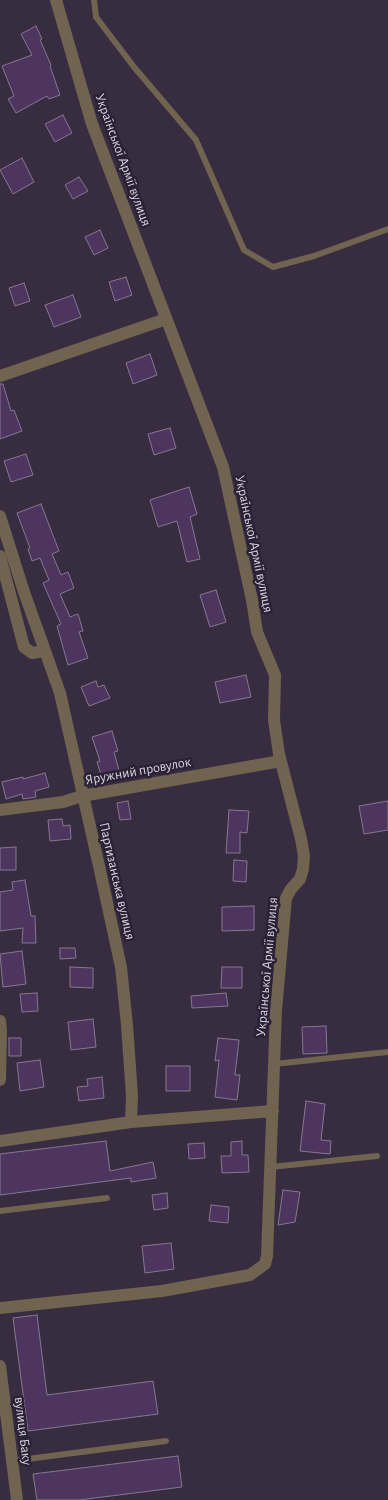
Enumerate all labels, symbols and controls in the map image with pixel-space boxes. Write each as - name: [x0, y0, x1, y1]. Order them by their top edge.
- street label: Української Армії вулиця: [91, 91, 155, 229]
- street label: Української Армії вулиця: [231, 474, 277, 614]
- street label: Яружний провулок: [84, 753, 192, 789]
- street label: Партизанська вулиця: [95, 821, 139, 941]
- street label: Української Армії вулиця: [253, 897, 281, 1037]
- street label: вулиця Баку: [10, 1396, 36, 1466]

